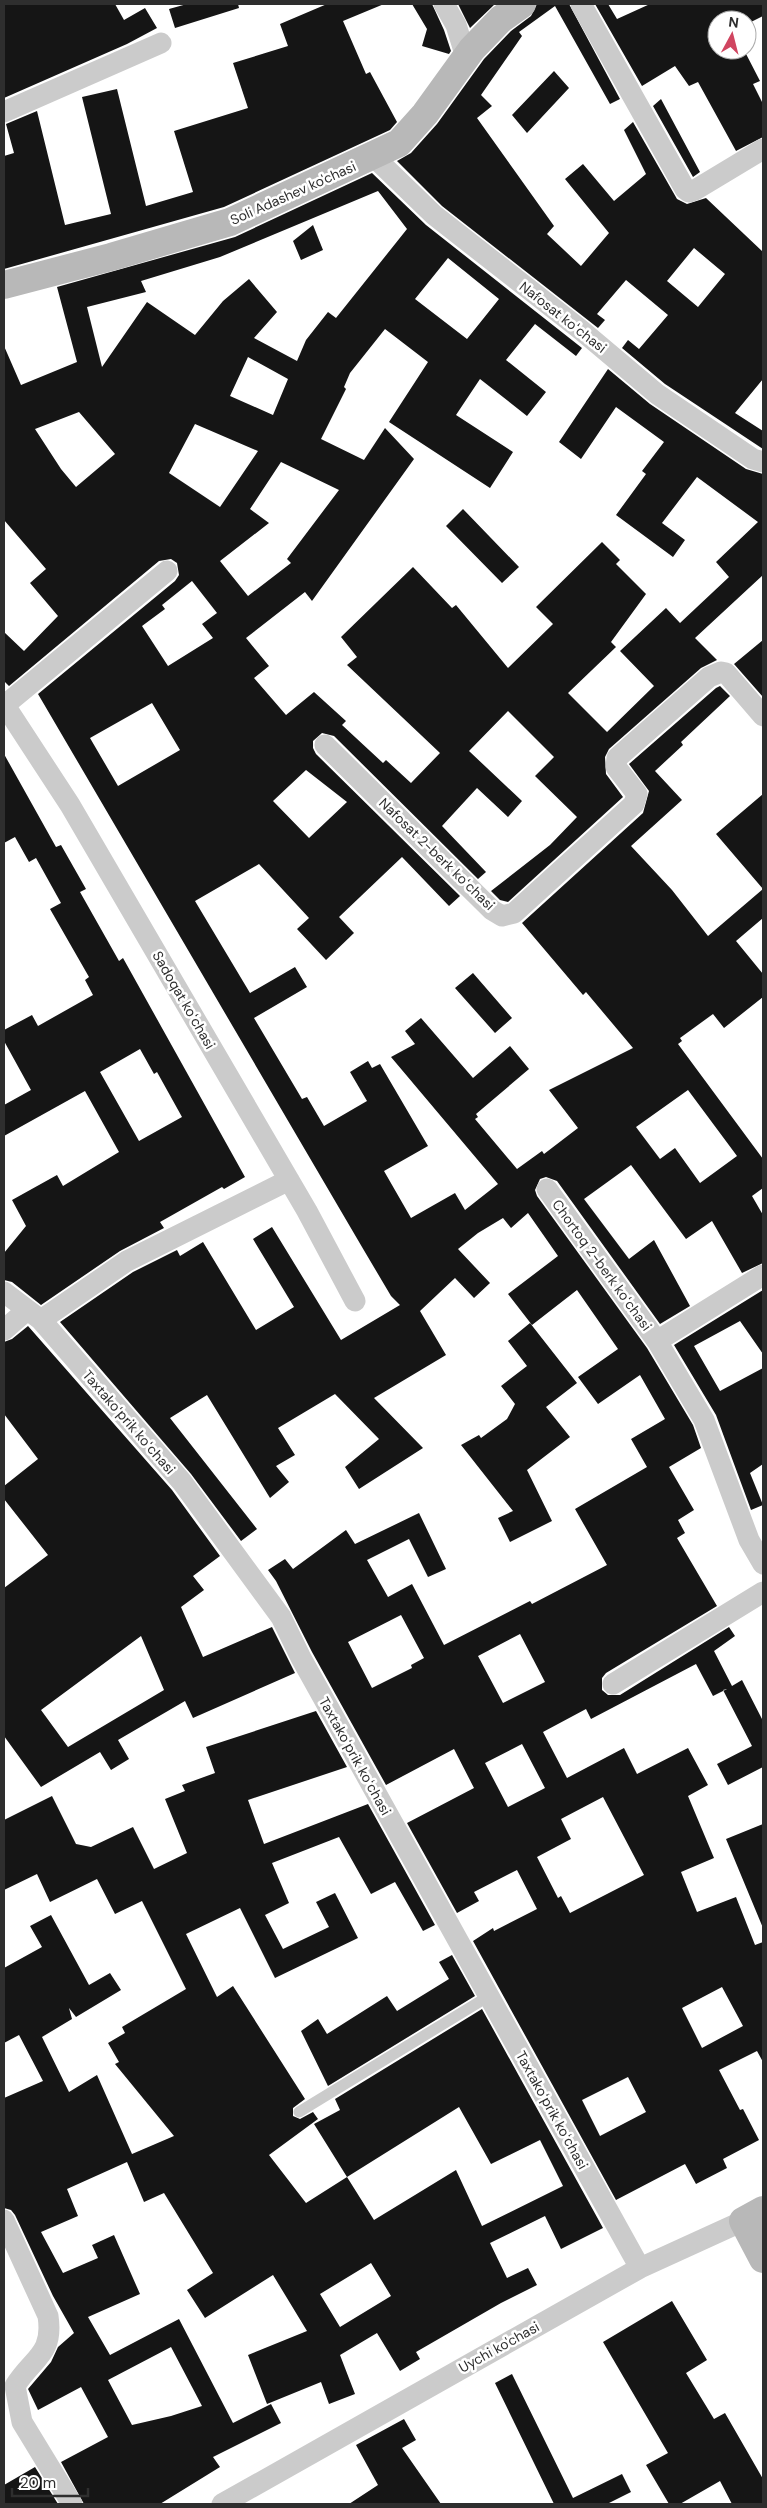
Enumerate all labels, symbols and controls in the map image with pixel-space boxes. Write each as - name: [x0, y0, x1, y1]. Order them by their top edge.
- north arrow: [707, 10, 757, 60]
- text: N: [727, 13, 740, 32]
- street label: Soli Adashev ko'chasi: [227, 157, 359, 229]
- street label: Nafosat koʻchasi: [516, 277, 610, 357]
- street label: Nafosat 2-berk koʻchasi: [375, 794, 499, 914]
- street label: Sadoqat koʻchasi: [149, 948, 219, 1052]
- street label: Chortoq 2-berk koʻchasi: [548, 1196, 656, 1334]
- street label: Taxtakoʻprik koʻchasi: [79, 1366, 179, 1478]
- street label: Taxtakoʻprik koʻchasi: [315, 1694, 395, 1818]
- street label: Taxtakoʻprik koʻchasi: [512, 2048, 592, 2172]
- street label: Uychi ko'chasi: [456, 2317, 542, 2377]
- scale bar: [12, 2466, 89, 2498]
- text: 20 m: [20, 2473, 56, 2493]

